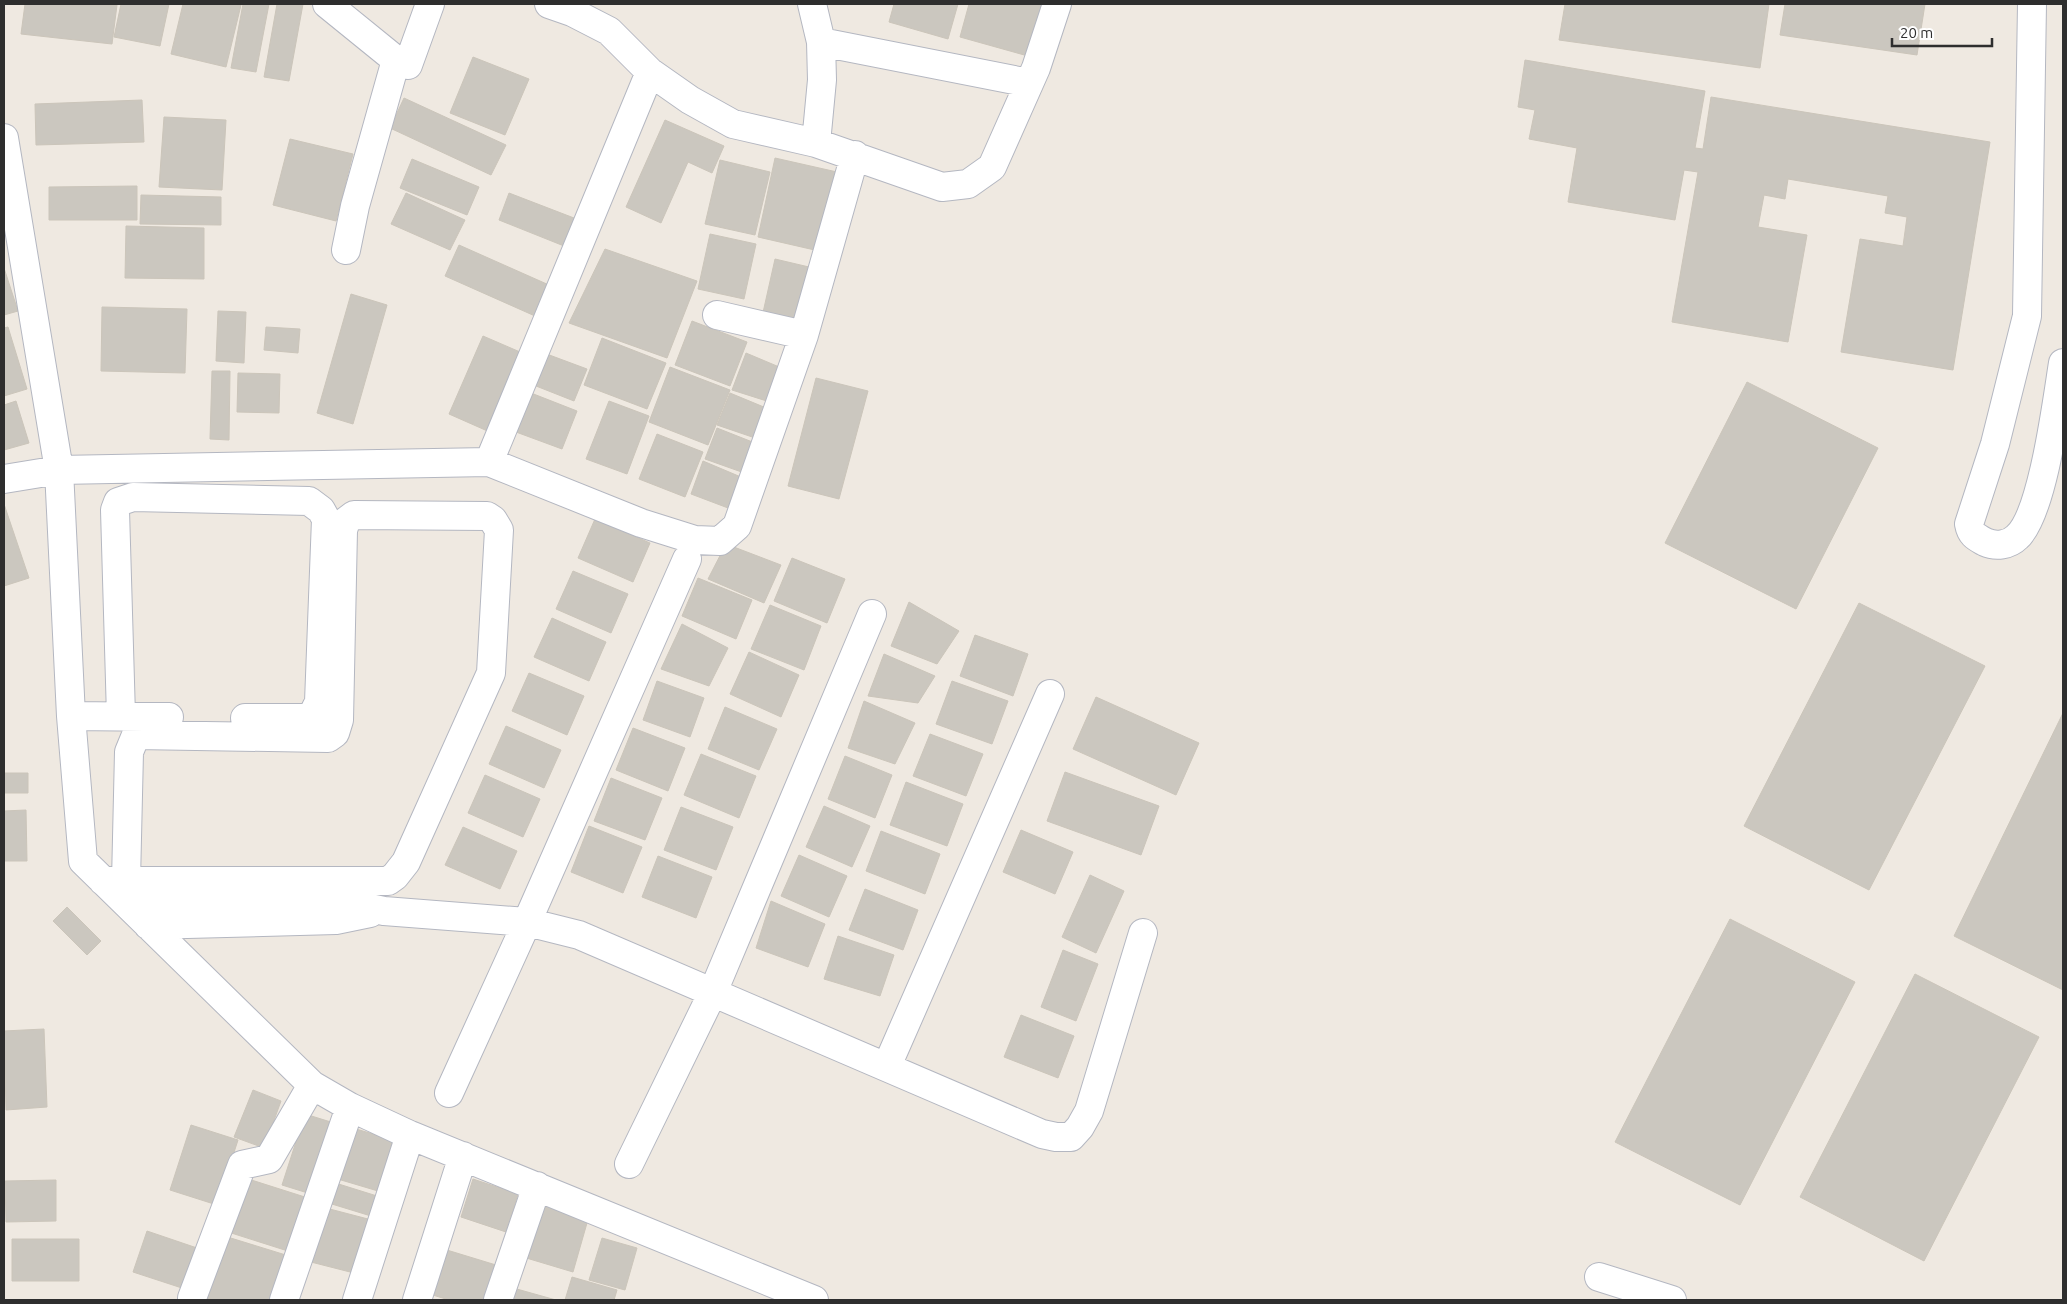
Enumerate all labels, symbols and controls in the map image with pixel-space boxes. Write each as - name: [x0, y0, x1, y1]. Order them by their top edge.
- scale bar: [1892, 15, 1992, 47]
- text: 20 m: [1900, 24, 1933, 41]

